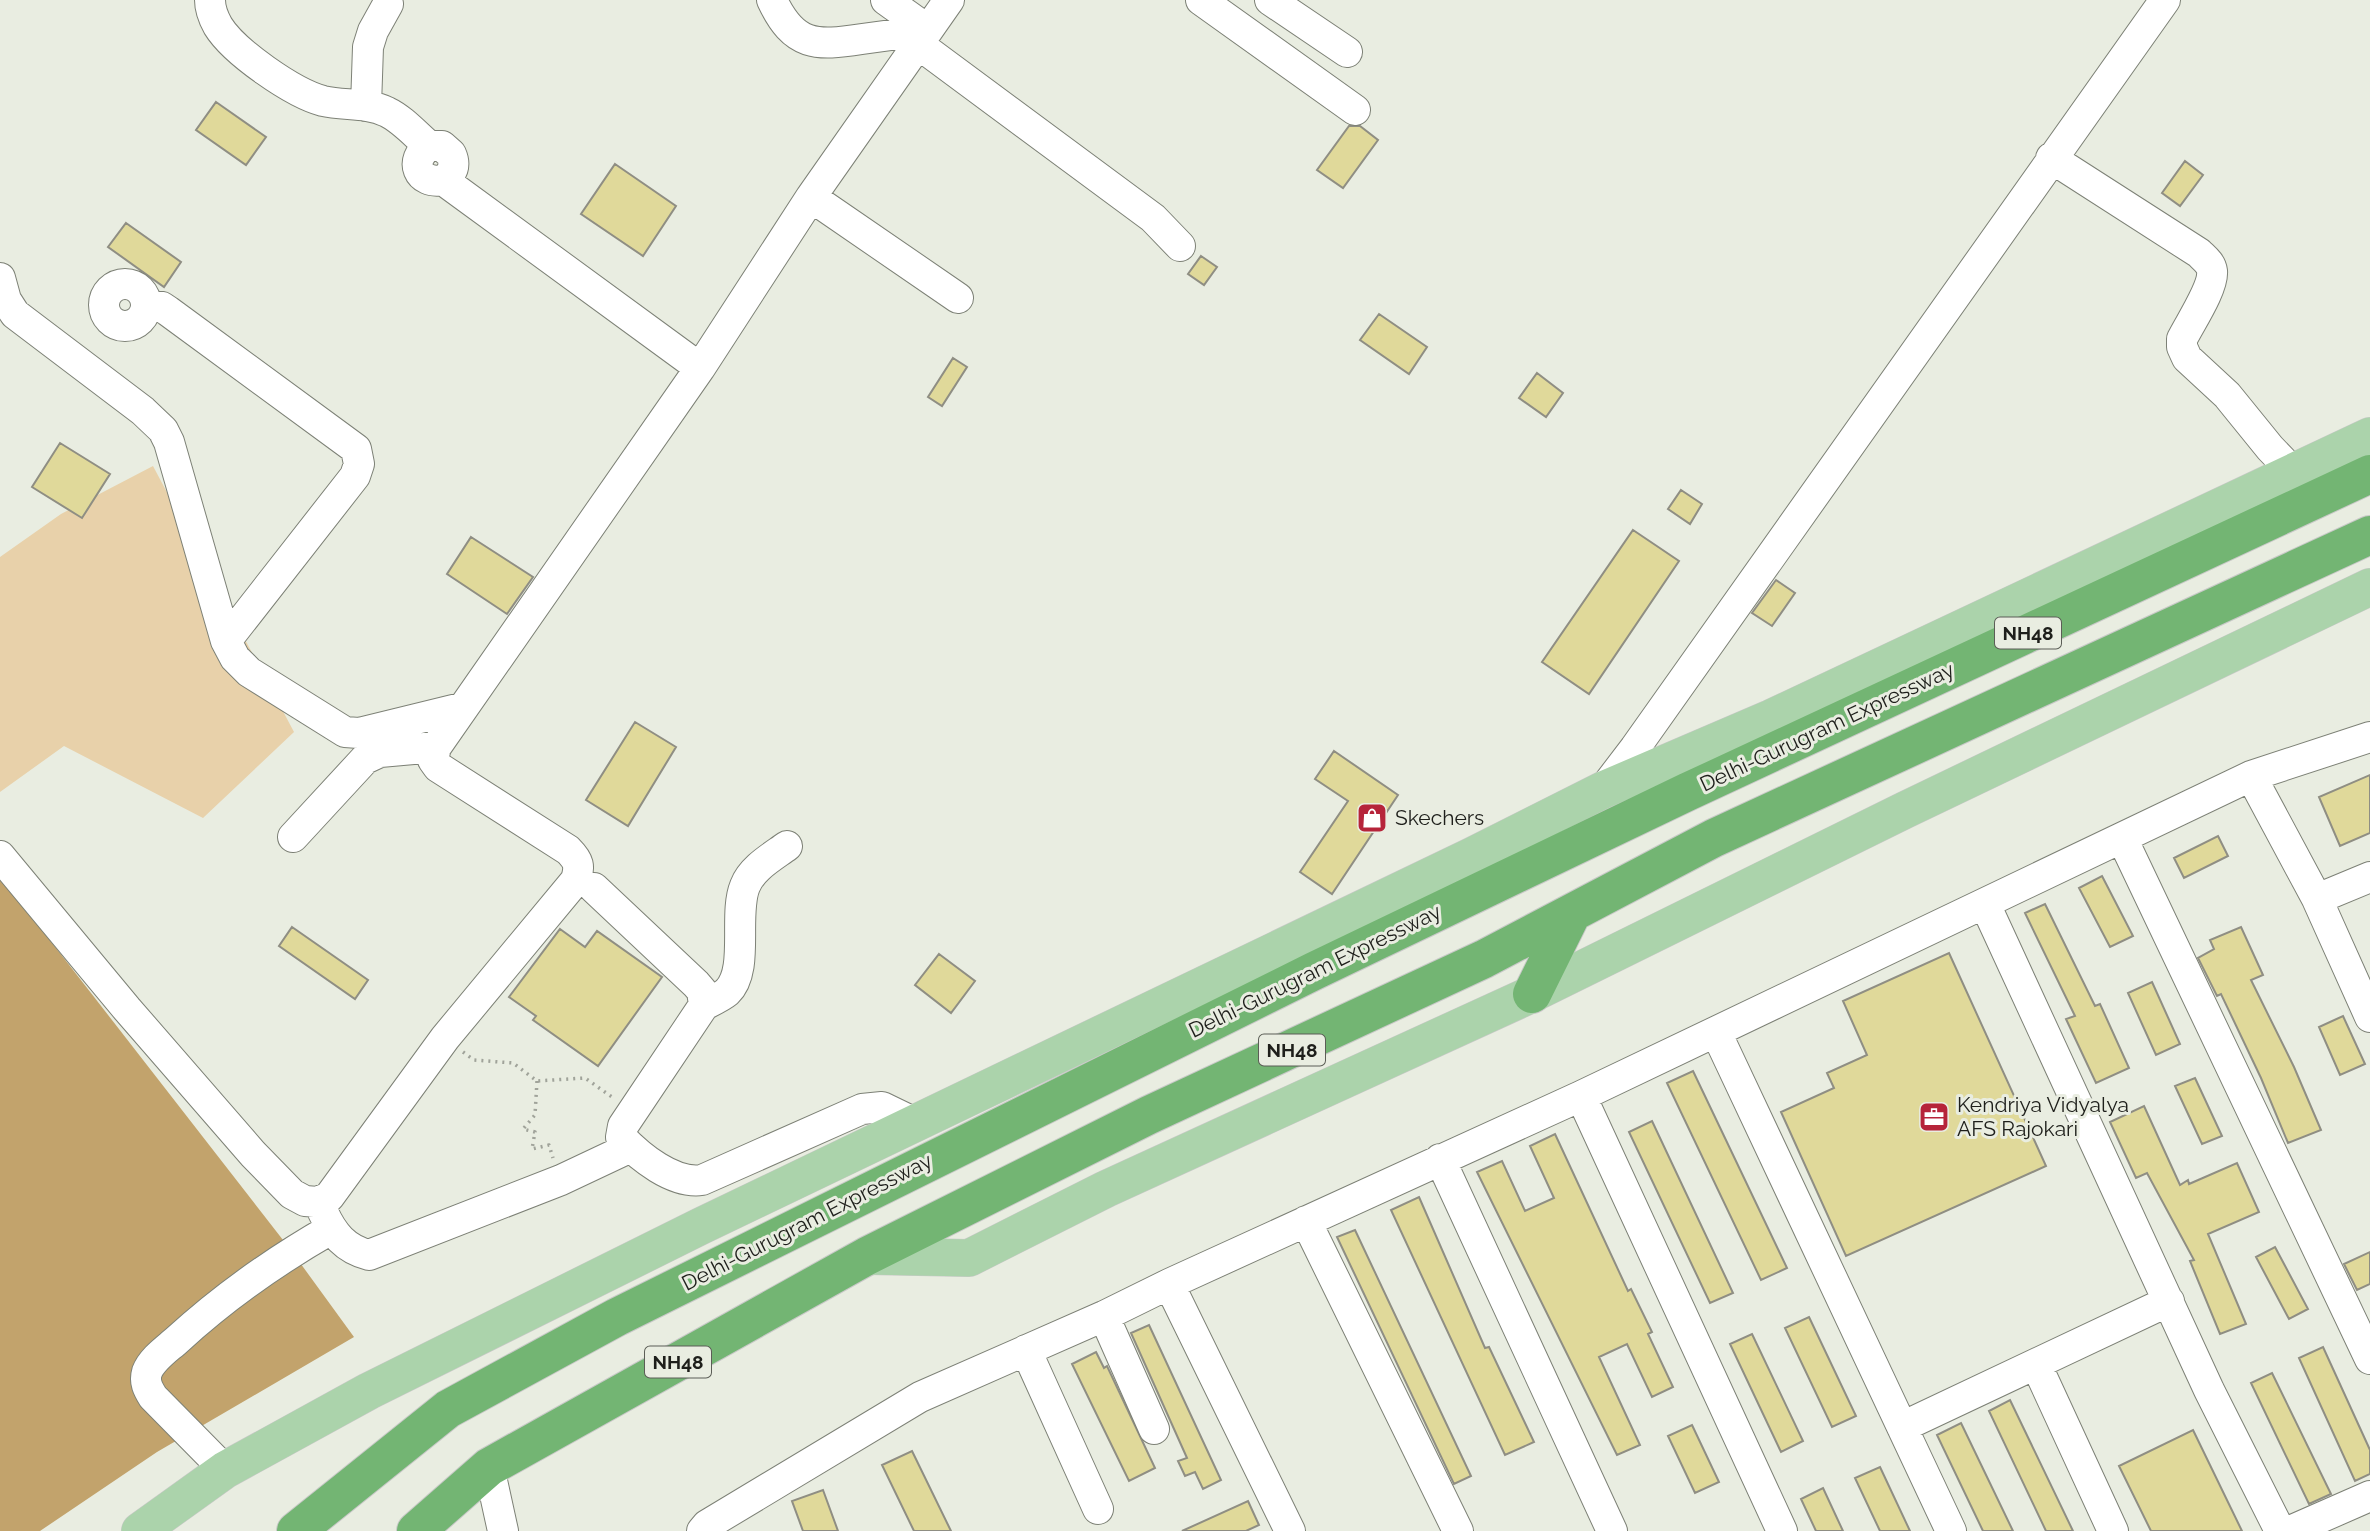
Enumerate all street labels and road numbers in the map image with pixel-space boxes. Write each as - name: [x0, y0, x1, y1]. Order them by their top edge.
- road number: NH48: [1995, 618, 2061, 648]
- street label: Delhi-Gurugram Expressway: [1696, 657, 1958, 797]
- street label: Delhi-Gurugram Expressway: [1185, 898, 1445, 1043]
- road number: NH48: [1259, 1034, 1325, 1066]
- street label: Delhi-Gurugram Expressway: [677, 1147, 936, 1296]
- road number: NH48: [645, 1346, 711, 1378]

